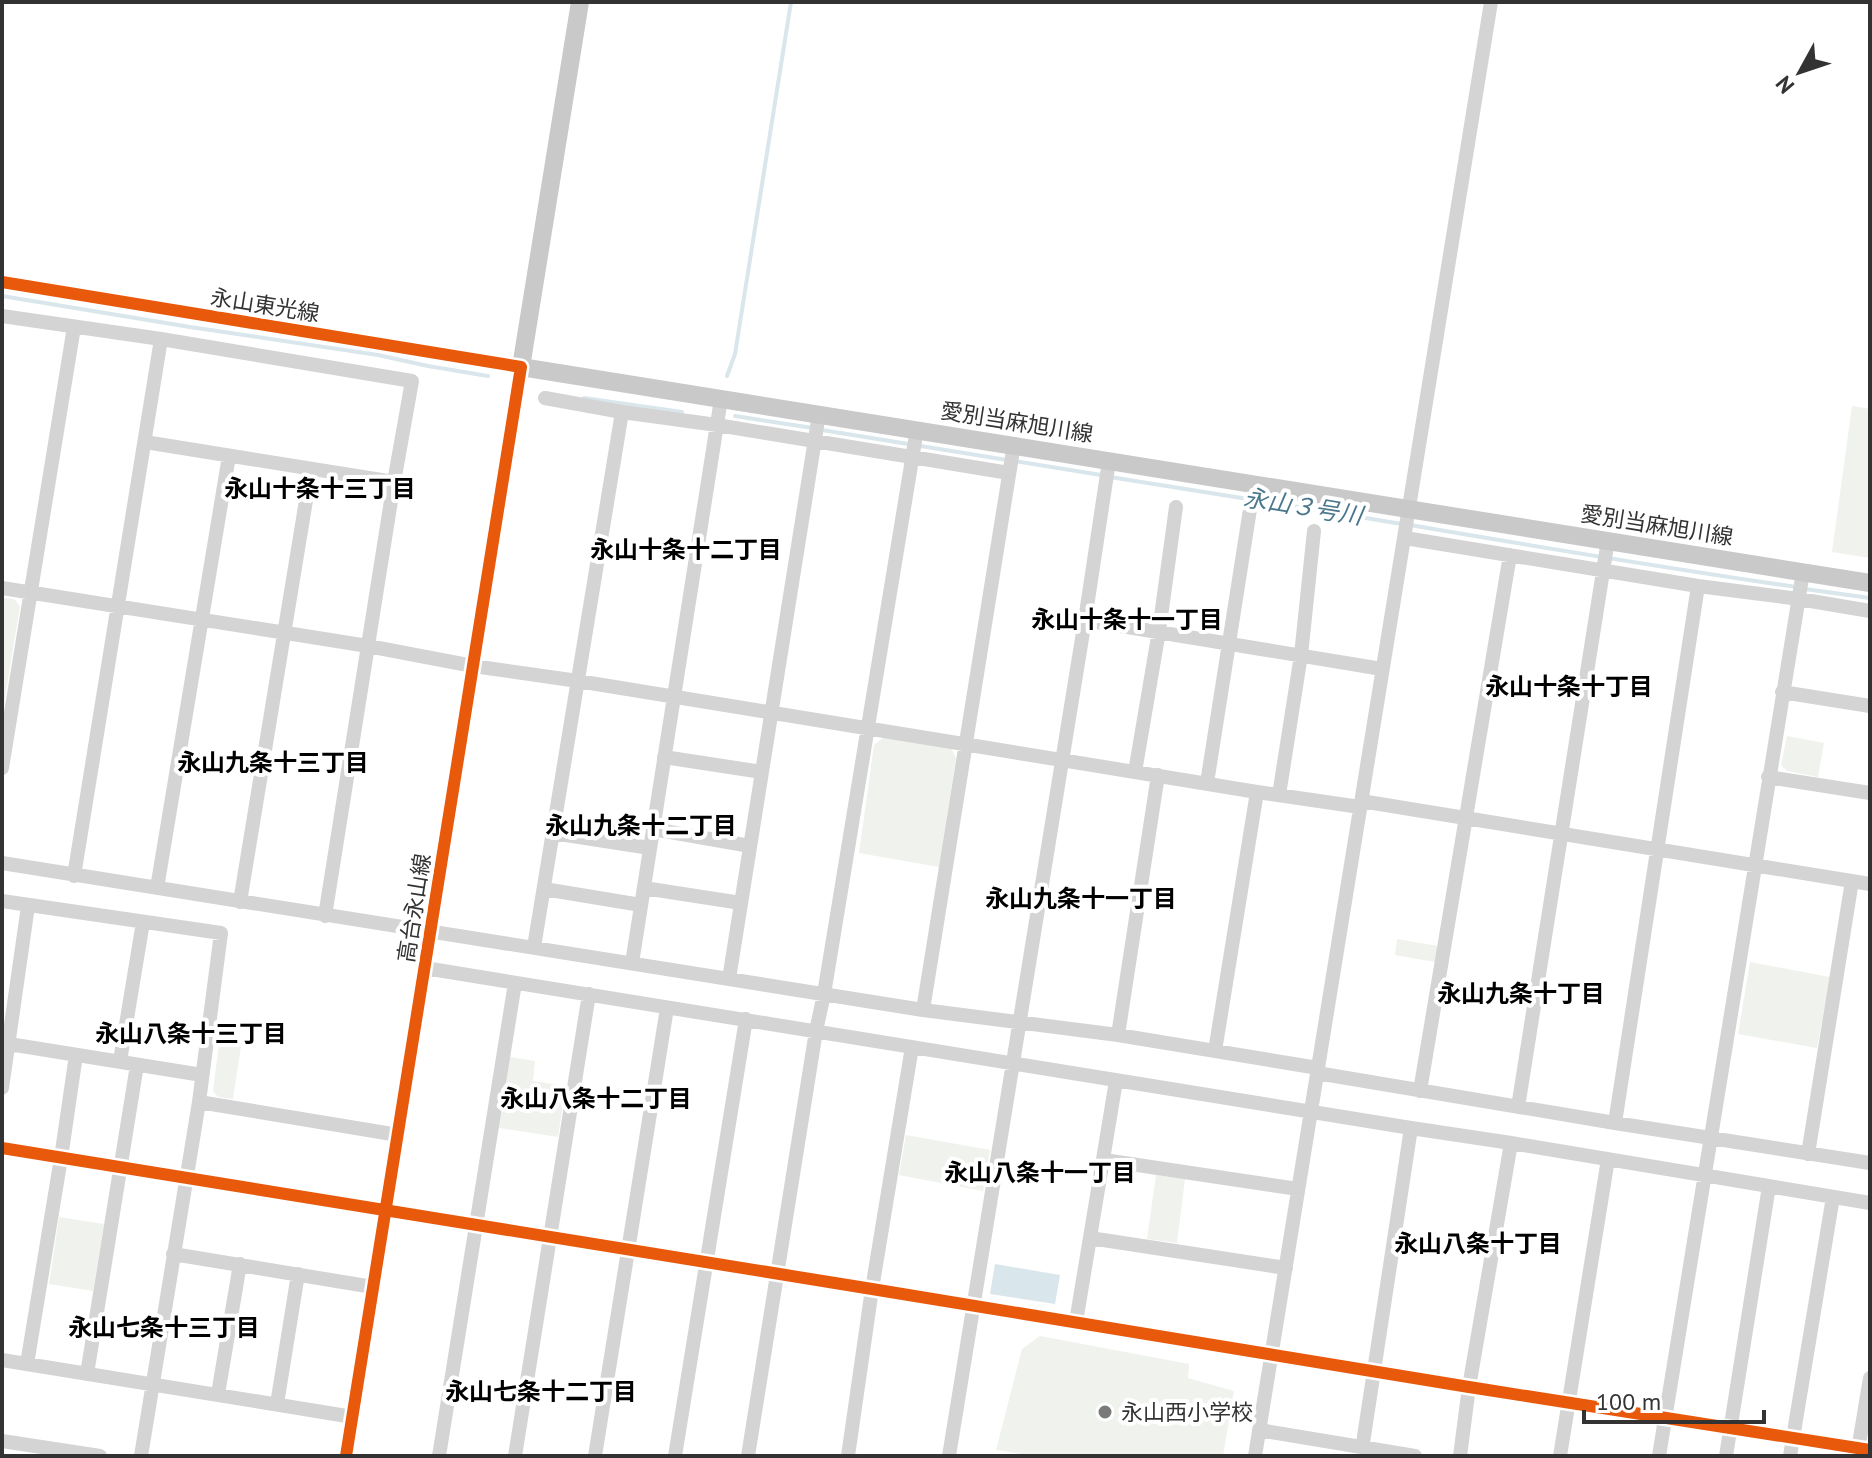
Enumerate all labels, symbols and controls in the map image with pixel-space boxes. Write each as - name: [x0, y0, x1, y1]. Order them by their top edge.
- north arrow: [1760, 32, 1840, 112]
- text: N: [1769, 70, 1800, 99]
- street label: 永山東光線: [208, 283, 322, 327]
- street label: 愛別当麻旭川線: [939, 396, 1095, 448]
- district label: 永山十条十三丁目: [224, 473, 416, 504]
- water label: 永山３号川: [1241, 482, 1368, 532]
- street label: 愛別当麻旭川線: [1579, 499, 1735, 551]
- district label: 永山十条十二丁目: [590, 534, 782, 565]
- district label: 永山十条十一丁目: [1031, 604, 1223, 635]
- district label: 永山十条十丁目: [1485, 671, 1653, 702]
- district label: 永山九条十三丁目: [177, 747, 369, 778]
- district label: 永山九条十二丁目: [545, 810, 737, 841]
- street label: 高台永山線: [392, 851, 436, 965]
- district label: 永山九条十一丁目: [985, 883, 1177, 914]
- district label: 永山九条十丁目: [1437, 978, 1605, 1009]
- district label: 永山八条十三丁目: [95, 1018, 287, 1049]
- district label: 永山八条十二丁目: [500, 1083, 692, 1114]
- district label: 永山八条十一丁目: [944, 1157, 1136, 1188]
- district label: 永山八条十丁目: [1394, 1228, 1562, 1259]
- district label: 永山七条十三丁目: [68, 1312, 260, 1343]
- scale bar: [1584, 1374, 1764, 1424]
- district label: 永山七条十二丁目: [445, 1376, 637, 1407]
- text: 100 m: [1596, 1386, 1661, 1417]
- place label: 永山西小学校: [1121, 1398, 1253, 1426]
- marker: 永山西小学校: [1096, 1403, 1114, 1421]

